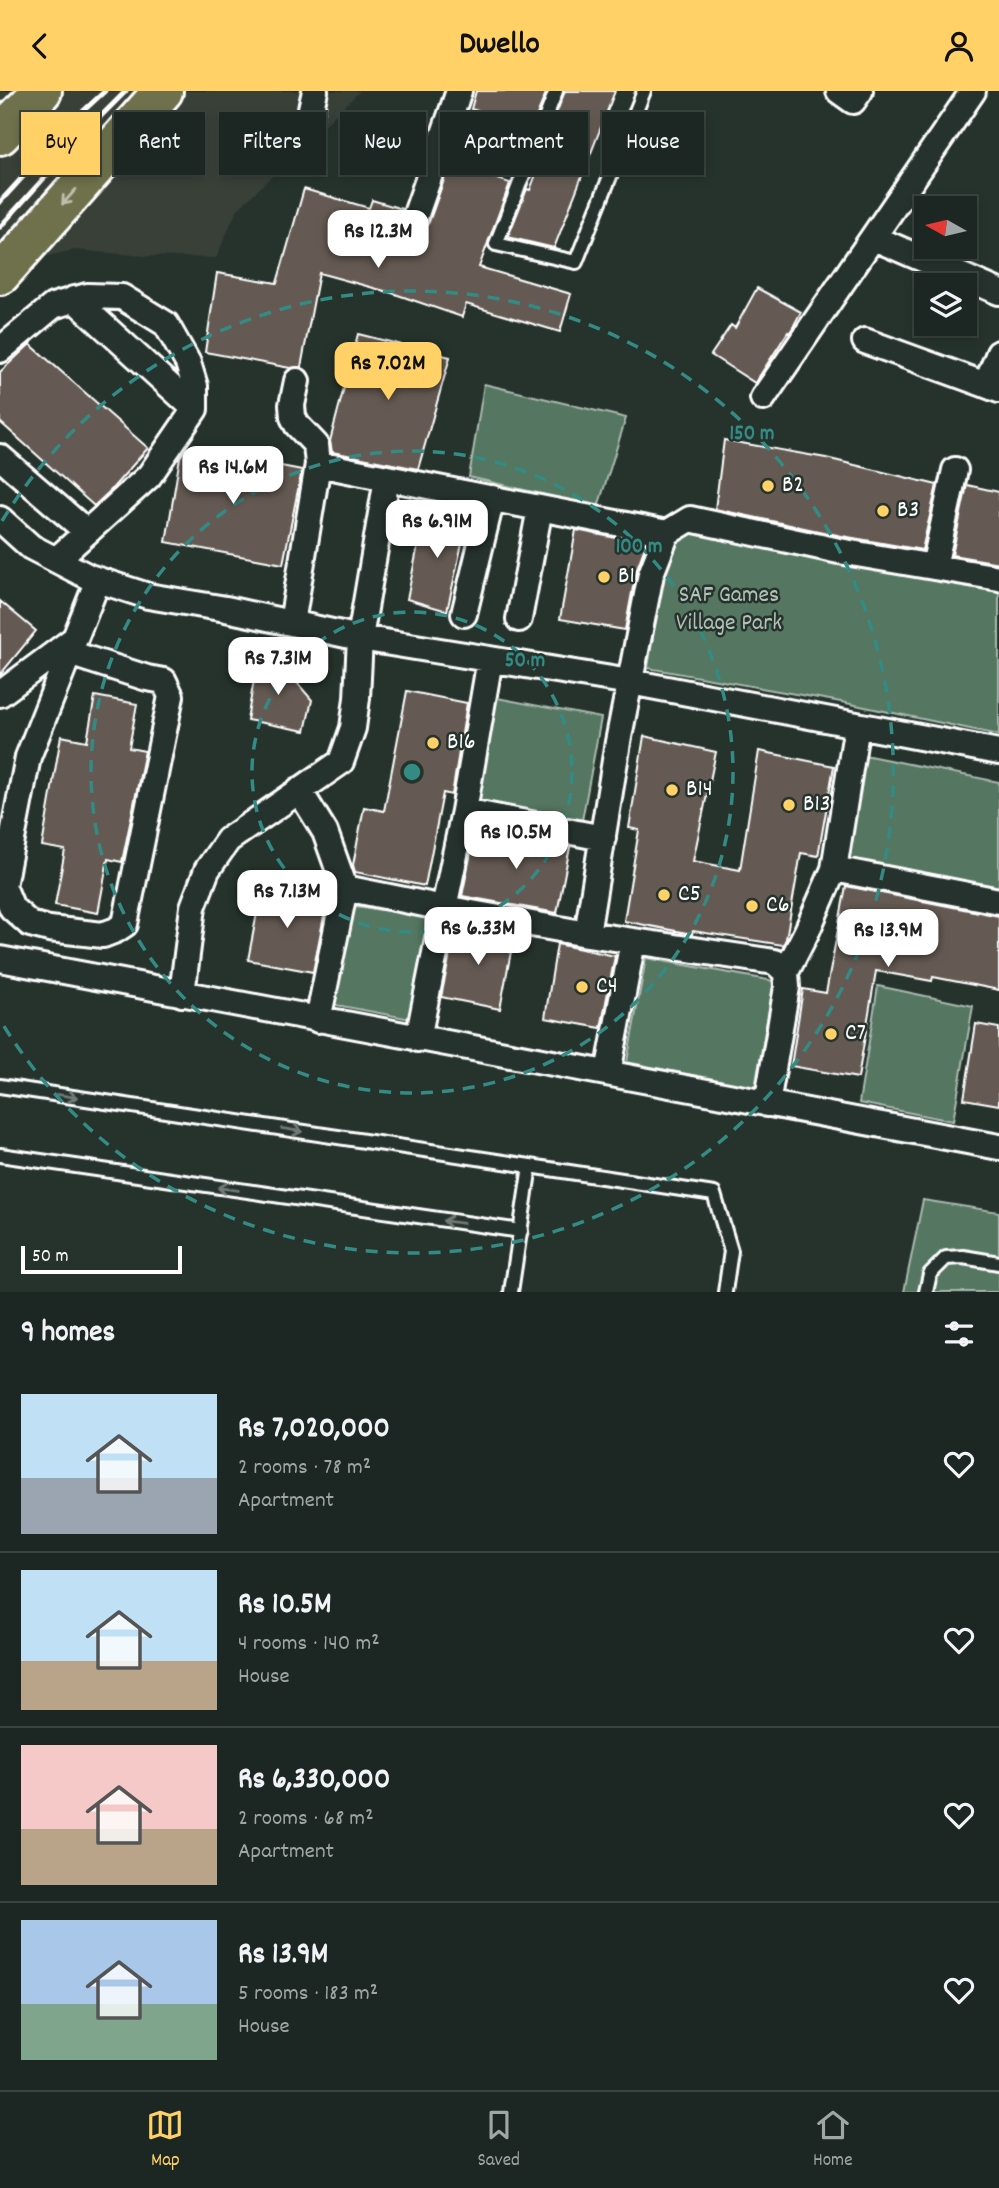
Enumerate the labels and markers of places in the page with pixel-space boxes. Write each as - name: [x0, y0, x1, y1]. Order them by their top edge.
- pin: Rs 12.3M: [306, 211, 450, 270]
- pin: Rs 7.02M: [316, 343, 460, 402]
- pin: Rs 14.6M: [161, 447, 305, 506]
- place label: B2: [782, 469, 804, 503]
- marker: B2: [760, 478, 776, 494]
- place label: B3: [897, 494, 919, 528]
- pin: Rs 6.91M: [365, 501, 509, 560]
- marker: B3: [875, 503, 891, 519]
- place label: B1: [618, 560, 635, 594]
- marker: B1: [596, 569, 612, 585]
- pin: Rs 7.31M: [206, 637, 350, 697]
- place label: B16: [447, 726, 475, 760]
- marker: B16: [425, 735, 441, 751]
- centre of rings: [400, 760, 424, 784]
- place label: B14: [686, 773, 713, 807]
- marker: B14: [664, 782, 680, 798]
- place label: B13: [803, 788, 830, 822]
- marker: B13: [781, 797, 797, 813]
- pin: Rs 10.5M: [444, 811, 588, 871]
- pin: Rs 7.13M: [215, 871, 359, 930]
- place label: C5: [678, 878, 701, 912]
- marker: C5: [656, 887, 672, 903]
- place label: C6: [766, 889, 790, 923]
- marker: C6: [744, 898, 760, 914]
- pin: Rs 6.33M: [406, 907, 550, 967]
- pin: Rs 13.9M: [816, 909, 960, 969]
- place label: C4: [596, 970, 618, 1004]
- marker: C4: [574, 979, 590, 995]
- place label: C7: [845, 1017, 866, 1051]
- marker: C7: [823, 1026, 839, 1042]

